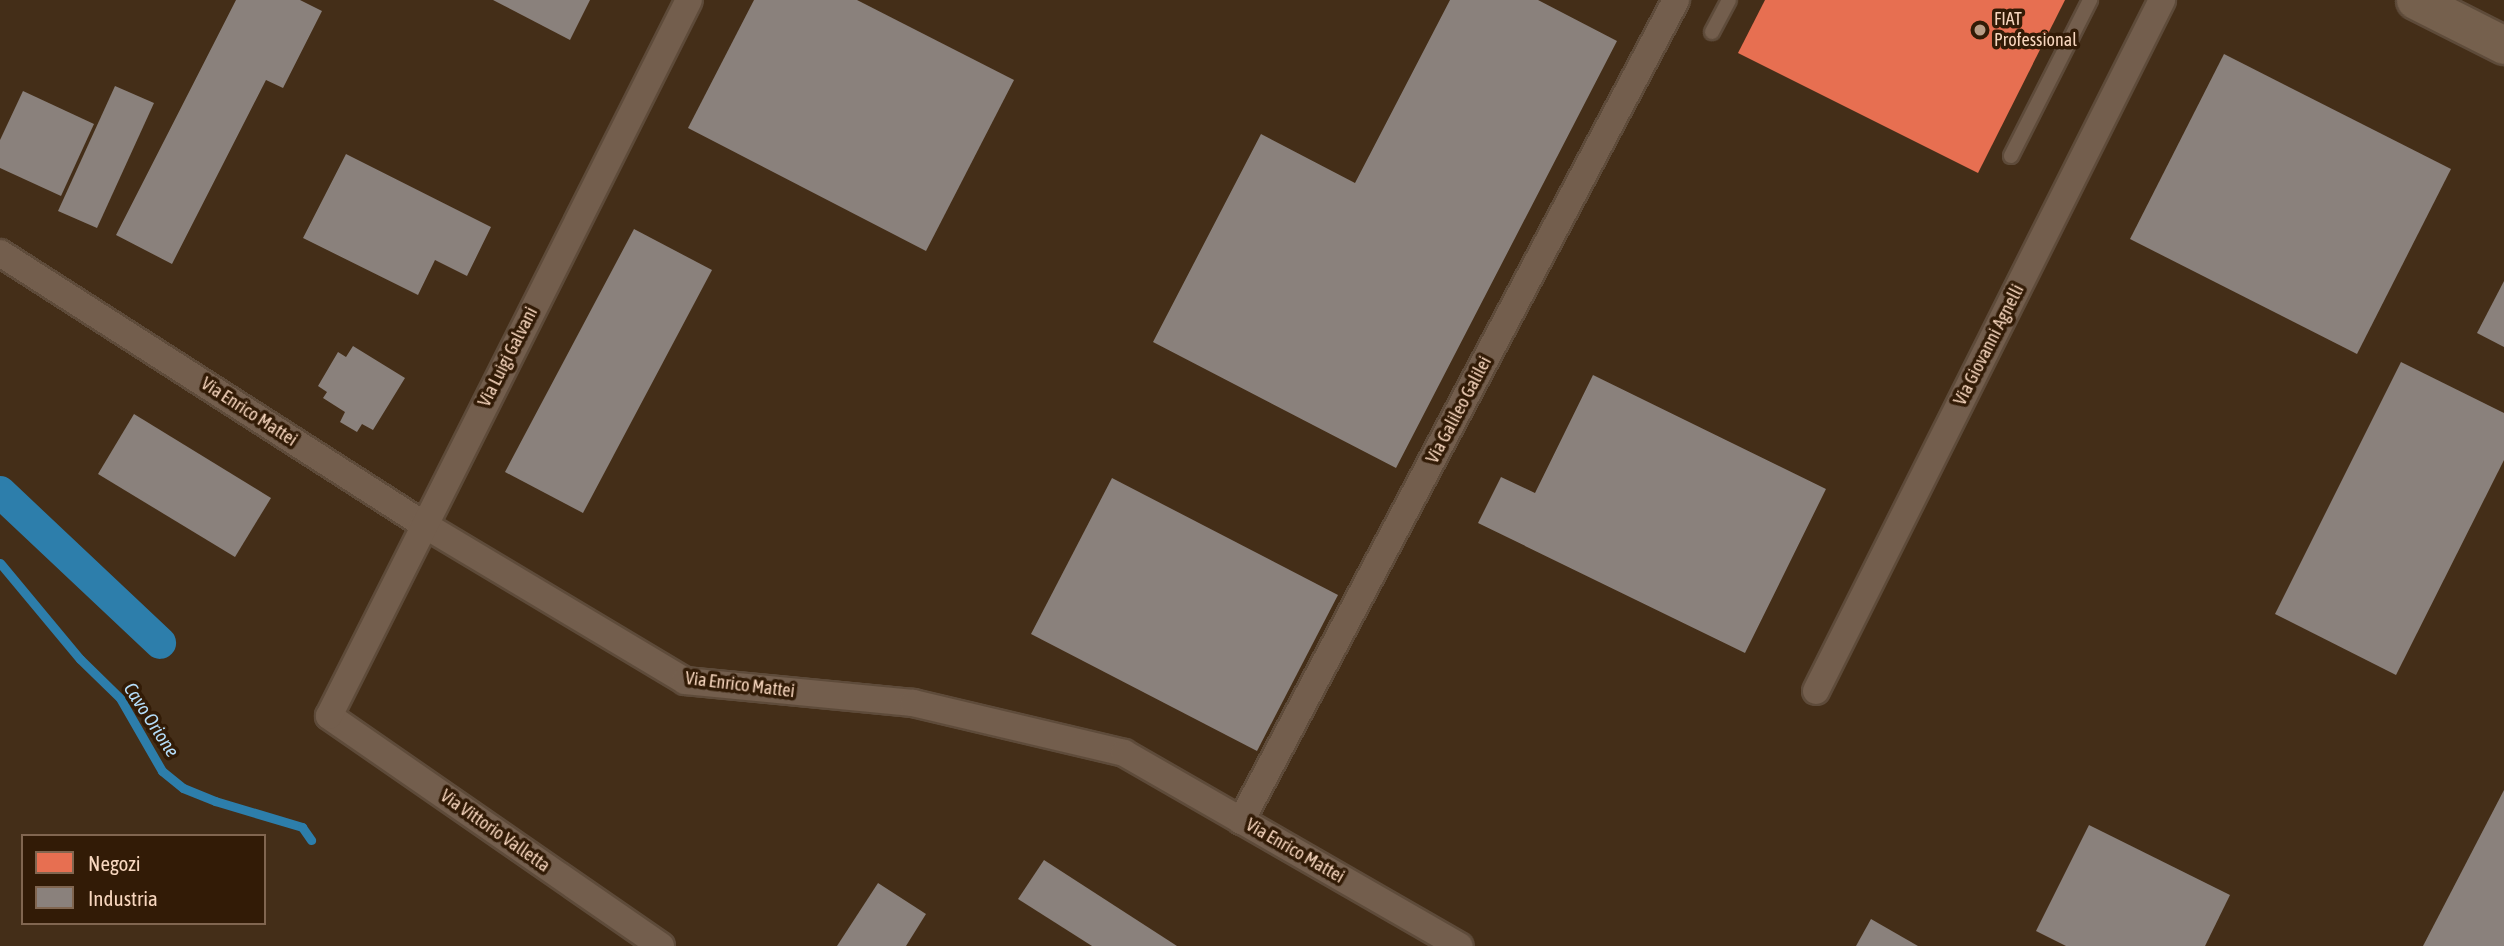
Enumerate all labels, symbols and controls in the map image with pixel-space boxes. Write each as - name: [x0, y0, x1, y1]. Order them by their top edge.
- place label: FIAT Professional: [1994, 9, 2077, 52]
- marker: FIAT Professional: [1972, 22, 1988, 38]
- street label: Via Giovanni Agnelli: [1949, 281, 2029, 409]
- street label: Via Luigi Galvani: [474, 304, 542, 410]
- street label: Via Galileo Galilei: [1422, 353, 1496, 467]
- street label: Via Enrico Mattei: [197, 373, 301, 451]
- street label: Via Enrico Mattei: [684, 668, 796, 702]
- water label: Cavo Orione: [118, 678, 184, 762]
- street label: Via Vittorio Valletta: [436, 785, 554, 877]
- street label: Via Enrico Mattei: [1242, 814, 1348, 888]
- legend: [21, 834, 266, 925]
- text: Negozi: [88, 851, 141, 875]
- text: Industria: [88, 886, 158, 910]

